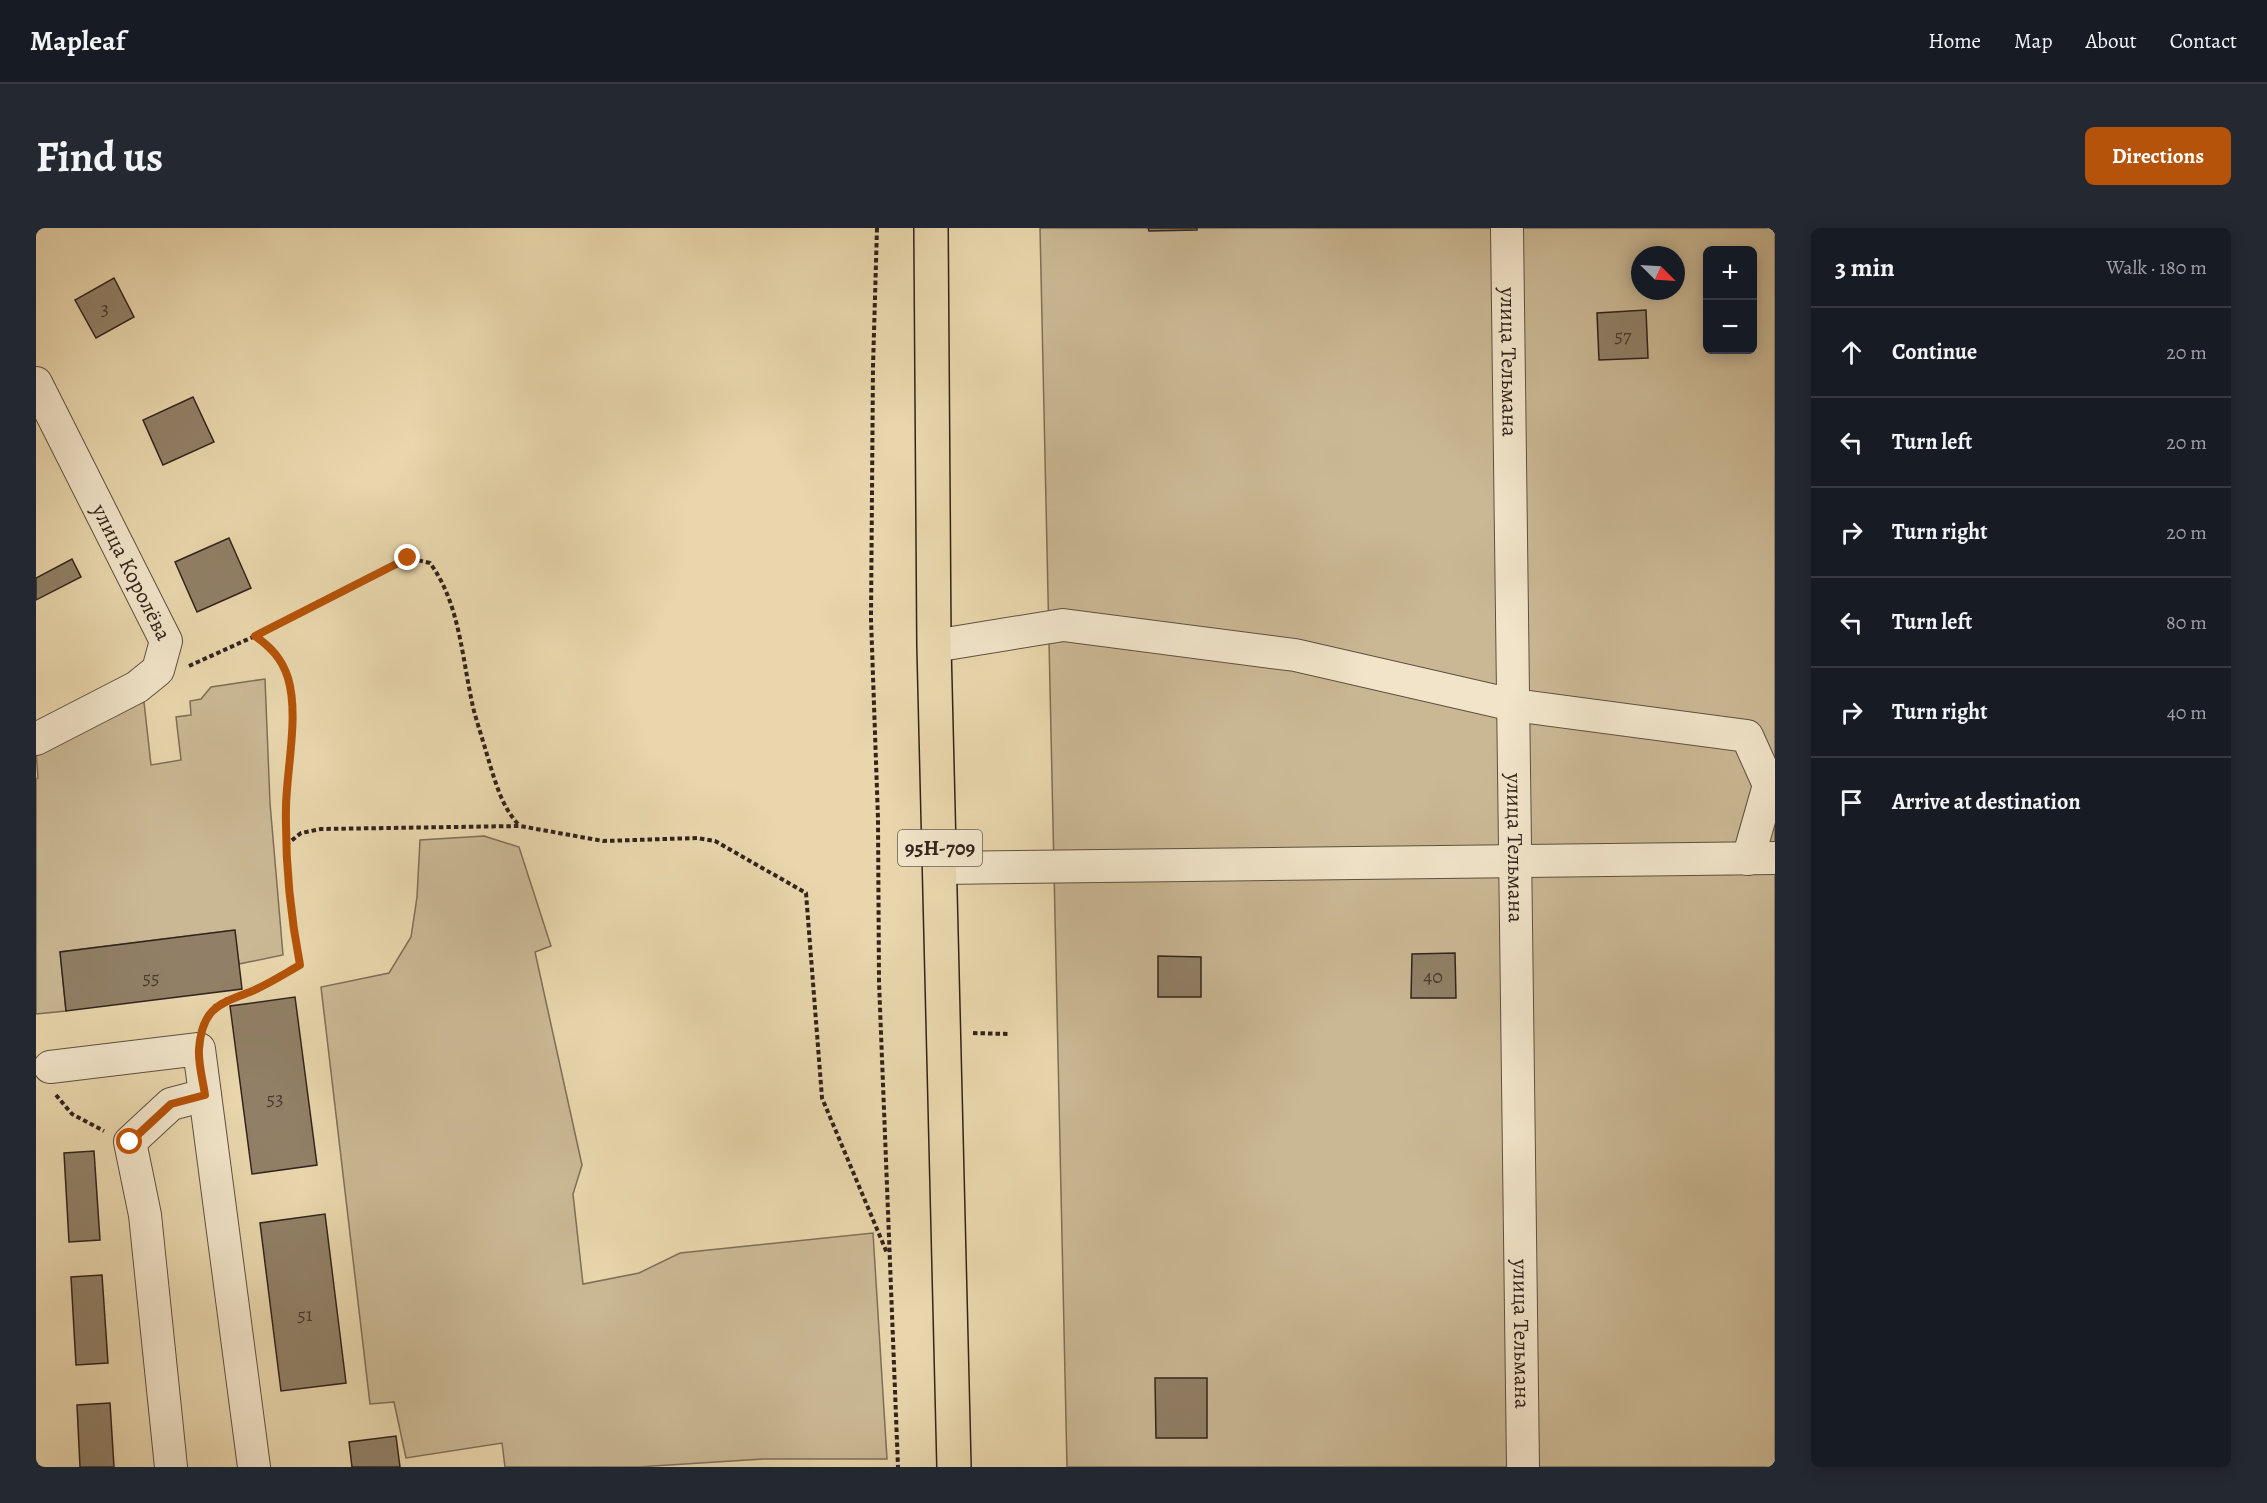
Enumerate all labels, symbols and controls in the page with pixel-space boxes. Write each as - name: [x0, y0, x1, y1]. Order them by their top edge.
- text: Mapleaf: [30, 22, 125, 60]
- text: Home: [1928, 27, 1981, 55]
- text: Map: [2014, 27, 2052, 55]
- text: About: [2085, 27, 2137, 55]
- text: Contact: [2170, 27, 2237, 55]
- button: Directions: [2085, 127, 2231, 185]
- text: Find us: [36, 128, 163, 185]
- north arrow: [1631, 246, 1685, 300]
- map controls: [1703, 246, 1757, 354]
- button: +: [1703, 246, 1757, 300]
- text: 3 min: [1835, 250, 1895, 285]
- text: Walk · 180 m: [2106, 254, 2207, 281]
- street label: улица Тельмана: [1493, 286, 1525, 438]
- house number: 3: [101, 295, 109, 322]
- button: −: [1703, 300, 1757, 354]
- house number: 57: [1615, 322, 1632, 349]
- icon: ahead: [1835, 336, 1868, 369]
- text: Continue: [1892, 337, 1977, 367]
- text: 20 m: [2166, 339, 2207, 366]
- icon: left: [1835, 426, 1868, 459]
- text: Turn left: [1892, 427, 1972, 457]
- text: 20 m: [2166, 429, 2207, 456]
- street label: улица Королёва: [84, 498, 179, 647]
- icon: right: [1835, 516, 1868, 549]
- text: Turn right: [1892, 517, 1988, 547]
- text: 20 m: [2166, 519, 2207, 546]
- route end: [394, 544, 420, 570]
- icon: left: [1835, 606, 1868, 639]
- text: Turn left: [1892, 607, 1972, 637]
- text: 80 m: [2166, 609, 2207, 636]
- icon: right: [1835, 696, 1868, 729]
- text: Turn right: [1892, 697, 1988, 727]
- text: 40 m: [2167, 699, 2207, 726]
- street label: улица Тельмана: [1499, 772, 1531, 924]
- icon: arrive: [1835, 786, 1868, 819]
- text: Arrive at destination: [1892, 787, 2081, 817]
- road number: 95Н-709: [898, 830, 982, 866]
- house number: 40: [1423, 963, 1443, 990]
- house number: 55: [142, 964, 160, 991]
- house number: 53: [267, 1085, 283, 1112]
- route start: [116, 1128, 142, 1154]
- street label: улица Тельмана: [1505, 1258, 1537, 1410]
- house number: 51: [297, 1301, 313, 1328]

